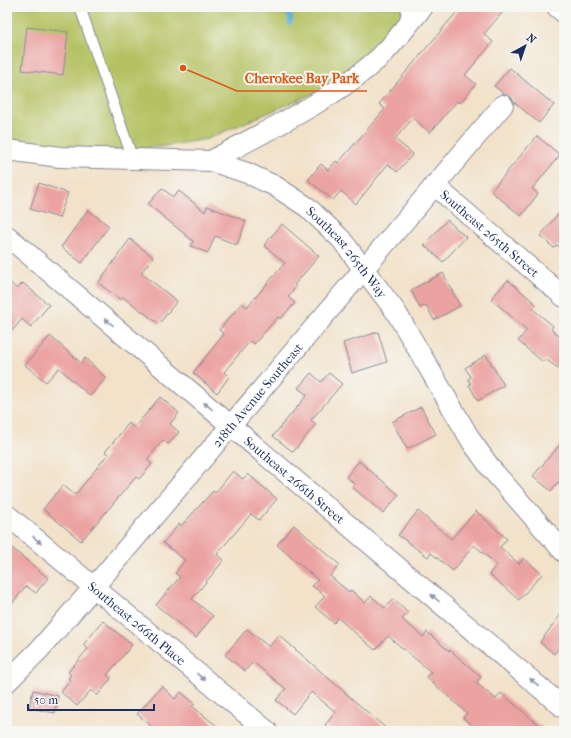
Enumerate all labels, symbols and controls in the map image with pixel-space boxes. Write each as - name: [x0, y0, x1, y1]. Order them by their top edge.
- north arrow: [505, 26, 545, 66]
- text: N: [524, 31, 539, 47]
- callout: Cherokee Bay Park: [237, 65, 367, 91]
- text: Cherokee Bay Park: [245, 70, 360, 87]
- street label: Southeast 265th Street: [437, 187, 542, 281]
- street label: Southeast 265th Way: [303, 204, 390, 302]
- one-way arrow: [103, 317, 114, 326]
- street label: 218th Avenue Southeast: [209, 340, 306, 450]
- one-way arrow: [202, 401, 213, 410]
- street label: Southeast 266th Street: [241, 433, 348, 527]
- one-way arrow: [31, 536, 42, 545]
- street label: Southeast 266th Place: [85, 579, 189, 669]
- one-way arrow: [430, 594, 440, 603]
- one-way arrow: [196, 673, 207, 681]
- one-way arrow: [529, 678, 540, 687]
- scale bar: [28, 686, 154, 712]
- text: 50 m: [34, 693, 58, 707]

